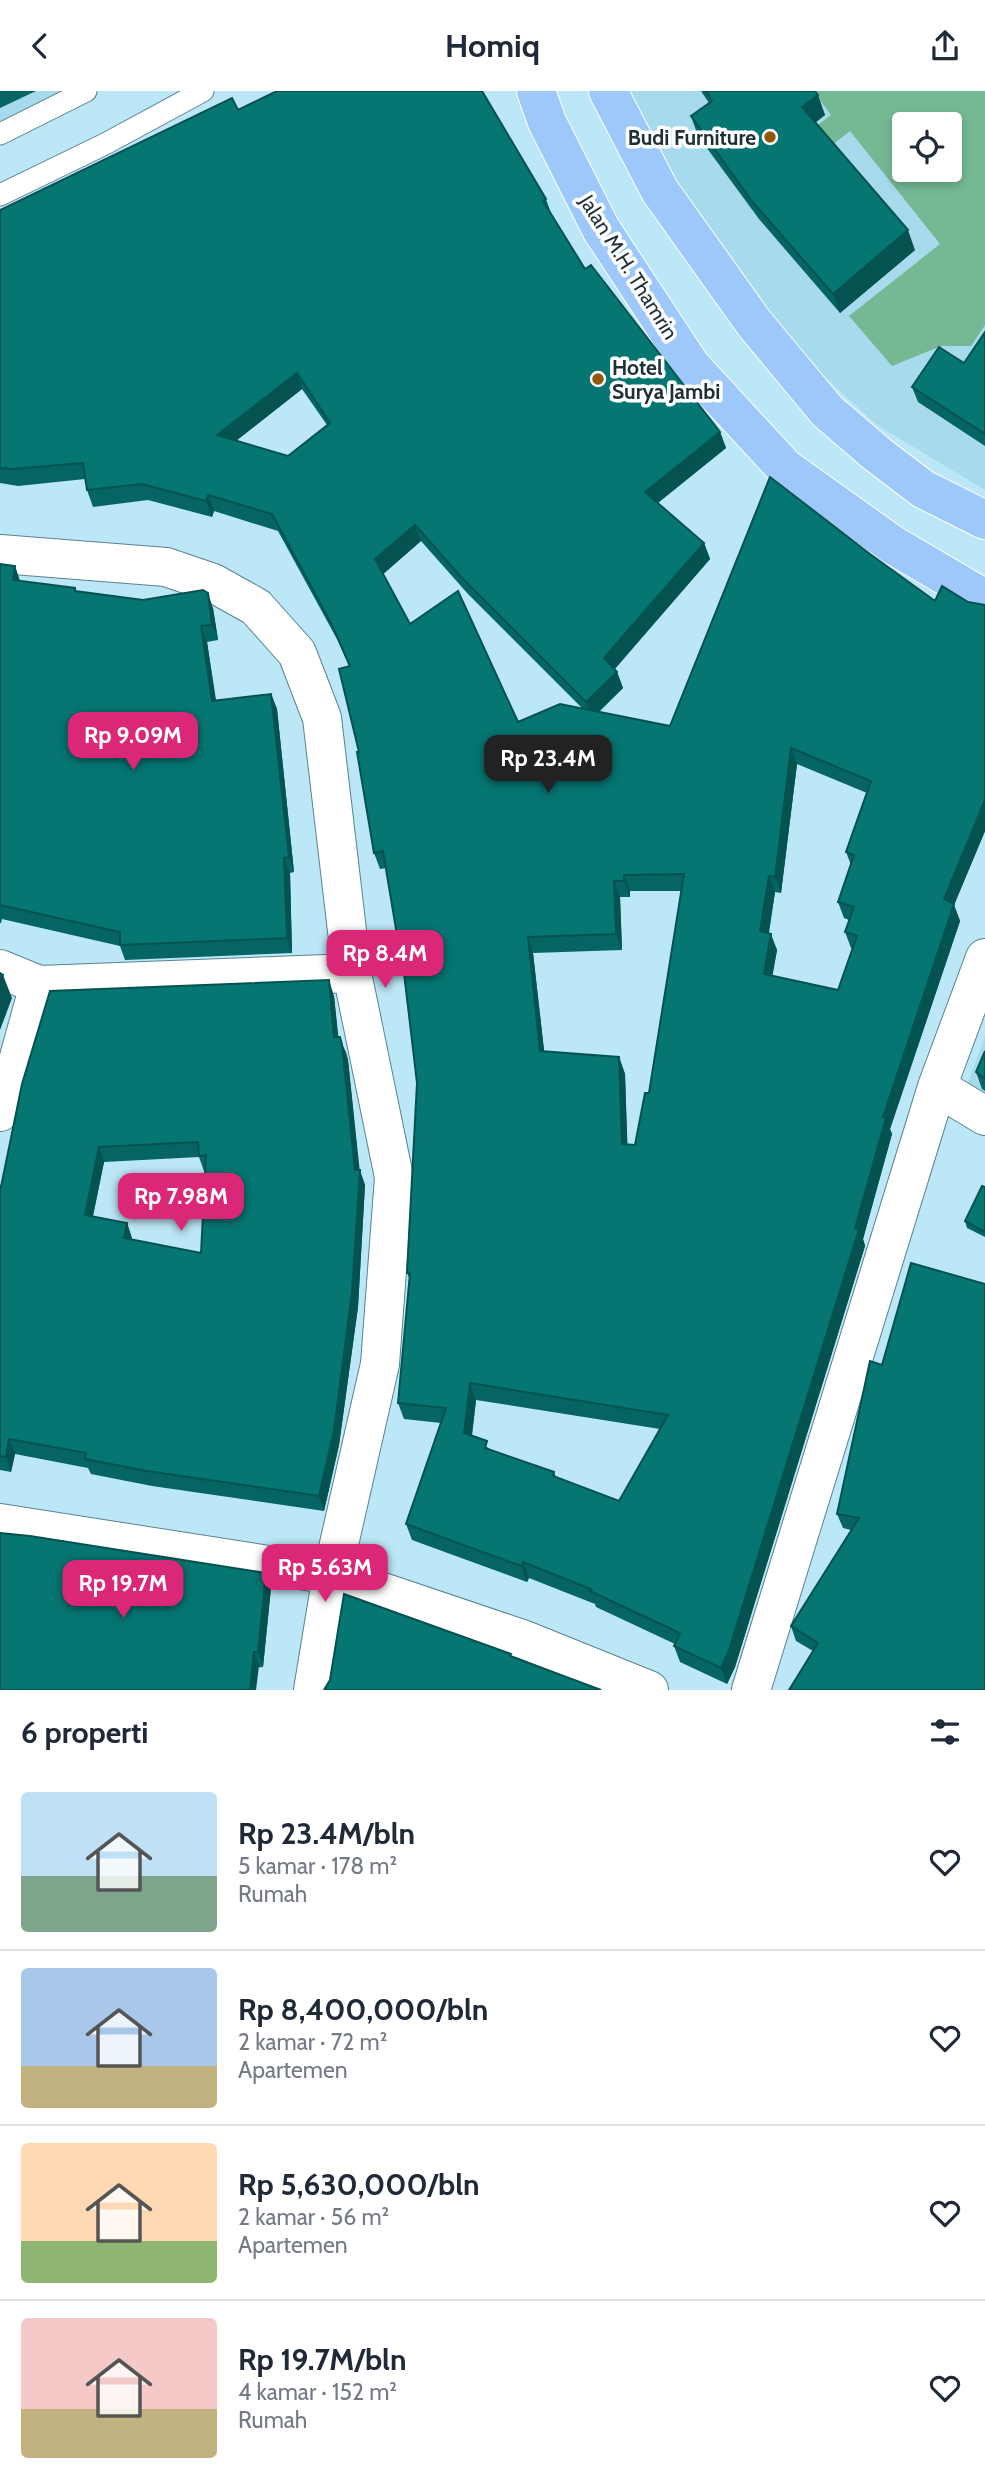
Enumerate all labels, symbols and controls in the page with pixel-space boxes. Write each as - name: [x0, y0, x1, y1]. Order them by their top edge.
- text: Homiq: [445, 26, 540, 65]
- icon: back: [21, 27, 59, 65]
- icon: share: [926, 27, 964, 65]
- map controls: [892, 112, 962, 182]
- button: locate: [892, 112, 962, 182]
- place label: Budi Furniture: [628, 125, 756, 150]
- marker: Budi Furniture: [762, 129, 778, 145]
- street label: Jalan M.H. Thamrin: [574, 189, 684, 344]
- place label: Hotel Surya Jambi: [612, 355, 720, 404]
- marker: Hotel Surya Jambi: [590, 371, 606, 387]
- pin: Rp 9.09M: [61, 713, 205, 772]
- text: Rp 9.09M: [84, 721, 182, 749]
- pin: Rp 23.4M: [476, 735, 620, 795]
- text: Rp 23.4M: [500, 744, 596, 772]
- pin: Rp 8.4M: [320, 930, 450, 990]
- text: Rp 8.4M: [343, 939, 427, 967]
- pin: Rp 7.98M: [109, 1173, 253, 1233]
- text: Rp 7.98M: [134, 1182, 228, 1210]
- pin: Rp 5.63M: [253, 1545, 397, 1604]
- text: Rp 5.63M: [278, 1553, 372, 1581]
- pin: Rp 19.7M: [51, 1561, 195, 1620]
- text: Rp 19.7M: [78, 1569, 168, 1597]
- icon: filters: [926, 1713, 964, 1751]
- text: 6 properti: [21, 1714, 149, 1751]
- text: Rp 23.4M/bln: [238, 1815, 415, 1852]
- icon: home: [77, 1820, 161, 1904]
- icon: heart: [926, 1843, 964, 1881]
- text: 5 kamar · 178 m²: [238, 1852, 397, 1880]
- text: Rumah: [238, 1880, 307, 1908]
- text: Rp 8,400,000/bln: [238, 1991, 488, 2028]
- icon: home: [77, 1996, 161, 2080]
- icon: heart: [926, 2019, 964, 2057]
- text: 2 kamar · 72 m²: [238, 2028, 387, 2056]
- text: Apartemen: [238, 2056, 348, 2084]
- text: Rp 5,630,000/bln: [238, 2166, 480, 2203]
- icon: home: [77, 2171, 161, 2255]
- icon: heart: [926, 2194, 964, 2232]
- text: 2 kamar · 56 m²: [238, 2203, 389, 2231]
- text: Apartemen: [238, 2231, 348, 2259]
- text: Rp 19.7M/bln: [238, 2341, 407, 2378]
- icon: home: [77, 2346, 161, 2430]
- icon: heart: [926, 2369, 964, 2407]
- text: 4 kamar · 152 m²: [238, 2378, 397, 2406]
- text: Rumah: [238, 2406, 307, 2434]

